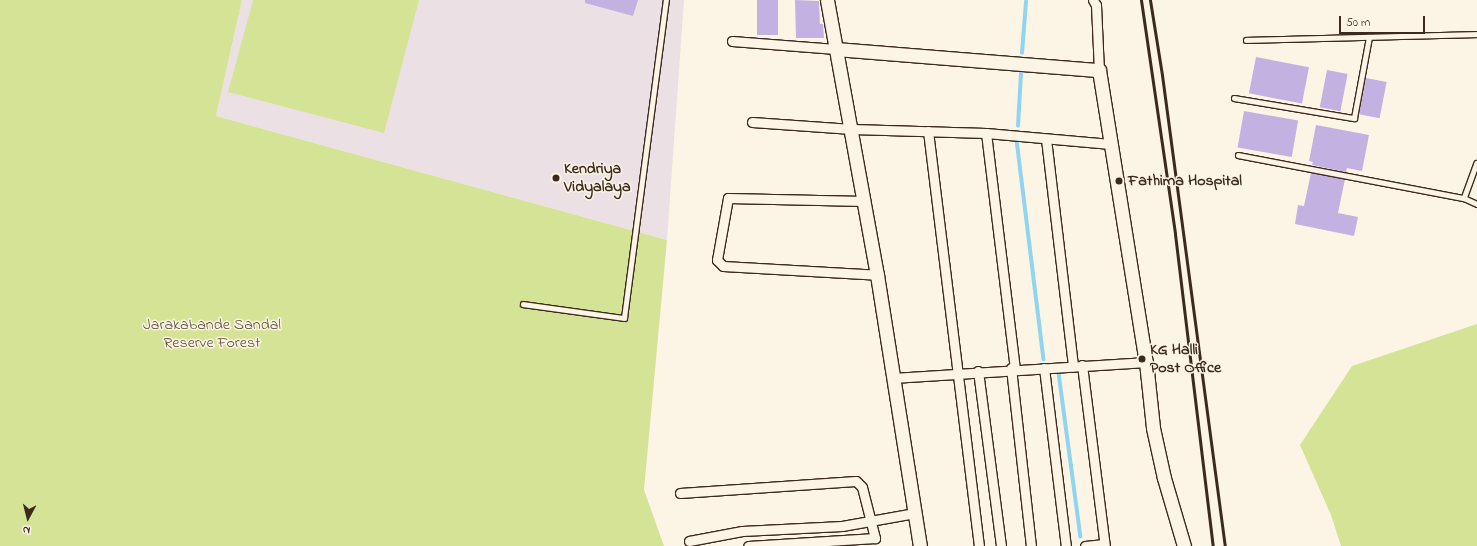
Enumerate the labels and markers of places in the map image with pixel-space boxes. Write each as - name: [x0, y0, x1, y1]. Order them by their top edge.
- place label: Kendriya Vidyalaya: [564, 159, 631, 197]
- place label: Fathima Hospital: [1128, 171, 1242, 191]
- marker: Kendriya Vidyalaya: [551, 173, 561, 183]
- marker: Fathima Hospital: [1113, 175, 1125, 187]
- place label: KG Halli Post Office: [1150, 340, 1221, 378]
- marker: KG Halli Post Office: [1137, 354, 1147, 364]

